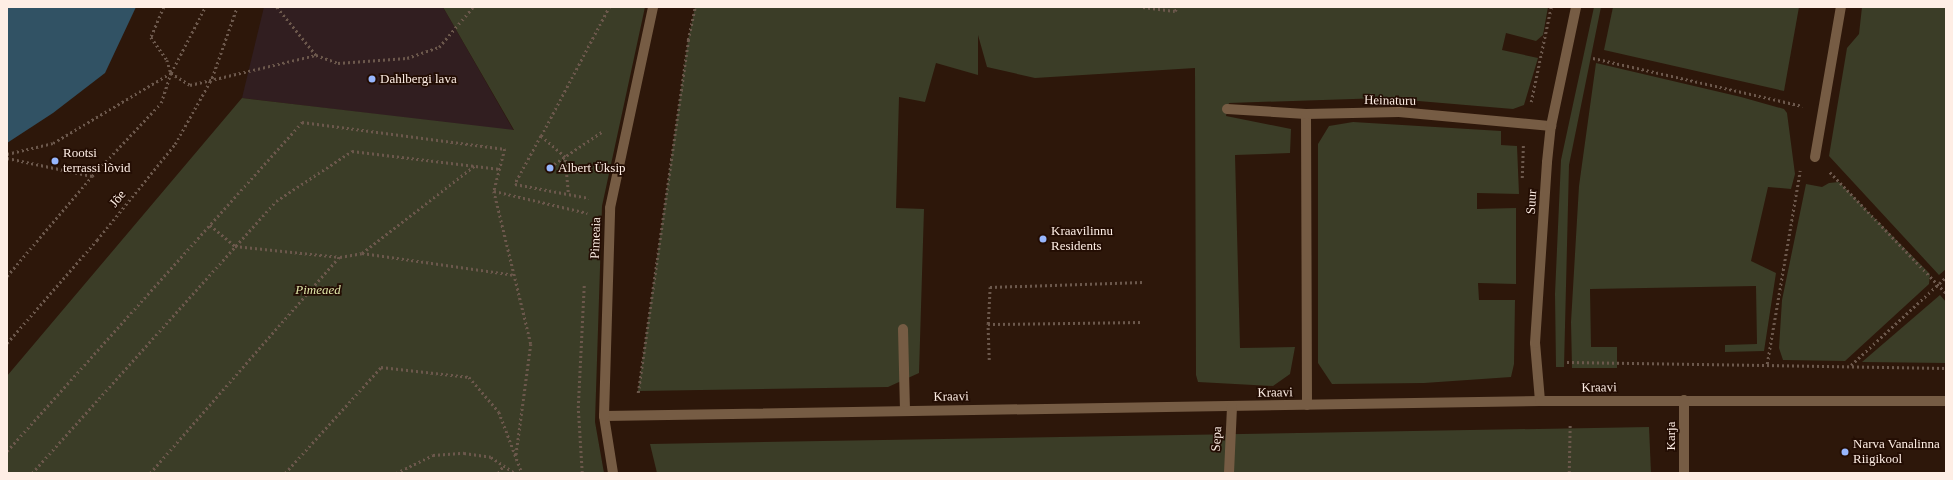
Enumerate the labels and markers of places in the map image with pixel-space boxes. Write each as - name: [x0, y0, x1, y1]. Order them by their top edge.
- place label: Dahlbergi lava: [380, 71, 457, 87]
- marker: Dahlbergi lava: [367, 74, 377, 84]
- place label: Rootsi terrassi lõvid: [63, 146, 131, 177]
- marker: Rootsi terrassi lõvid: [50, 156, 60, 166]
- place label: Albert Üksip: [558, 160, 626, 176]
- marker: Albert Üksip: [545, 163, 555, 173]
- place label: Kraavilinnu Residents: [1051, 224, 1113, 255]
- marker: Kraavilinnu Residents: [1038, 234, 1048, 244]
- place label: Narva Vanalinna Riigikool: [1853, 437, 1940, 468]
- marker: Narva Vanalinna Riigikool: [1840, 447, 1850, 457]

